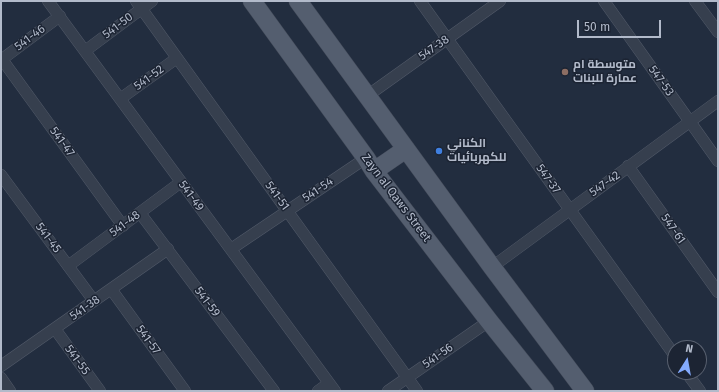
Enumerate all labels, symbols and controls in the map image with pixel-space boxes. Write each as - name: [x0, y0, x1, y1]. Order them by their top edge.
- street label: 541-50: [100, 10, 136, 42]
- scale bar: [579, 12, 663, 38]
- text: 50 m: [584, 20, 610, 34]
- street label: 541-46: [12, 22, 48, 54]
- street label: 547-38: [416, 32, 452, 64]
- place label: متوسطة ام عمارة للبنات: [573, 58, 637, 86]
- street label: 541-52: [131, 62, 167, 94]
- street label: 547-53: [645, 63, 677, 99]
- marker: متوسطة ام عمارة للبنات: [560, 67, 570, 77]
- street label: 541-47: [46, 124, 78, 160]
- place label: الكناني للكهربائيات: [447, 137, 507, 165]
- marker: الكناني للكهربائيات: [434, 146, 444, 156]
- street label: Zayn al Qaws Street: [358, 151, 434, 245]
- street label: 547-37: [533, 161, 563, 197]
- street label: 547-42: [587, 168, 623, 200]
- street label: 541-54: [300, 175, 336, 205]
- street label: 541-49: [175, 178, 207, 214]
- street label: 541-51: [262, 179, 292, 213]
- street label: 541-48: [107, 208, 143, 240]
- street label: 547-61: [658, 211, 688, 247]
- street label: 541-45: [32, 220, 64, 256]
- street label: 541-59: [191, 284, 223, 320]
- street label: 541-38: [67, 292, 103, 324]
- street label: 541-57: [133, 323, 163, 357]
- street label: 541-56: [420, 340, 456, 372]
- north arrow: [667, 340, 707, 380]
- street label: 541-55: [61, 342, 93, 378]
- text: N: [684, 342, 694, 356]

